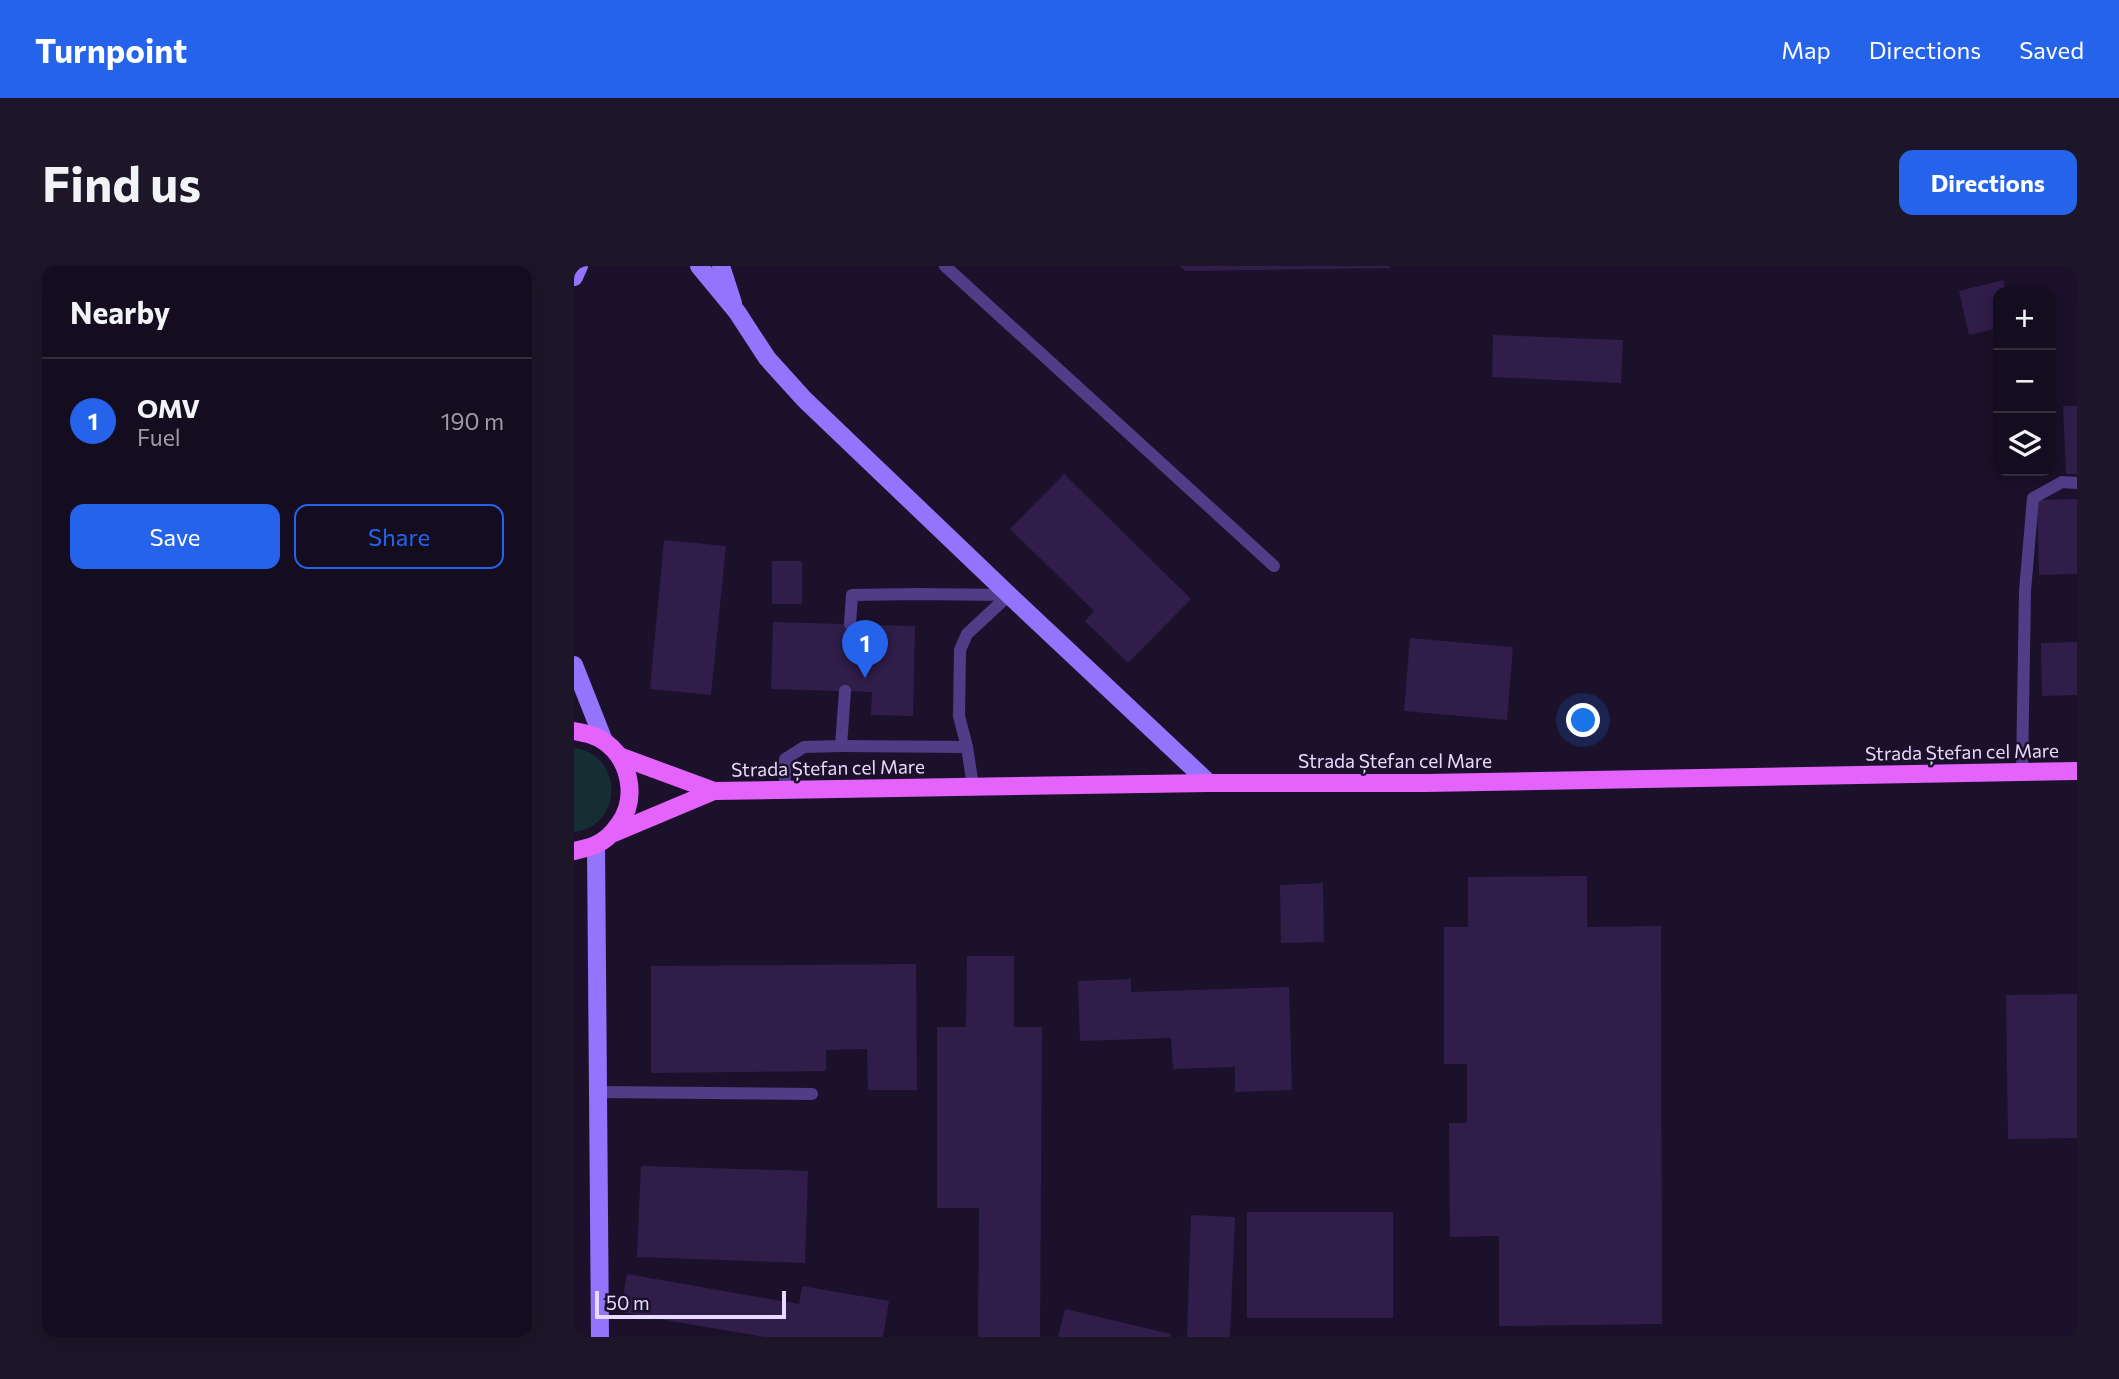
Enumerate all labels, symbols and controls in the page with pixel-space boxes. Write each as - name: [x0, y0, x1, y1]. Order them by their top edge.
- text: Turnpoint: [35, 29, 187, 70]
- text: Map: [1781, 35, 1831, 64]
- text: Directions: [1869, 35, 1981, 64]
- text: Saved: [2019, 35, 2084, 64]
- button: Directions: [1899, 150, 2077, 215]
- text: Find us: [42, 152, 201, 212]
- map controls: [1993, 287, 2056, 476]
- button: +: [1993, 287, 2056, 350]
- text: Nearby: [70, 293, 170, 330]
- button: −: [1993, 350, 2056, 413]
- text: OMV: [137, 392, 200, 423]
- text: 1: [88, 407, 98, 435]
- text: 190 m: [441, 407, 504, 435]
- button: layers: [1993, 413, 2056, 476]
- text: Fuel: [137, 423, 181, 451]
- button: Save: [70, 504, 280, 569]
- button: Share: [294, 504, 504, 569]
- pin: 1: [842, 620, 888, 678]
- your location: [1566, 703, 1600, 737]
- street label: Strada Ștefan cel Mare: [1865, 738, 2059, 767]
- street label: Strada Ștefan cel Mare: [1298, 749, 1492, 774]
- street label: Strada Ștefan cel Mare: [731, 754, 925, 783]
- scale bar: [595, 1288, 786, 1320]
- text: 50 m: [606, 1291, 650, 1314]

